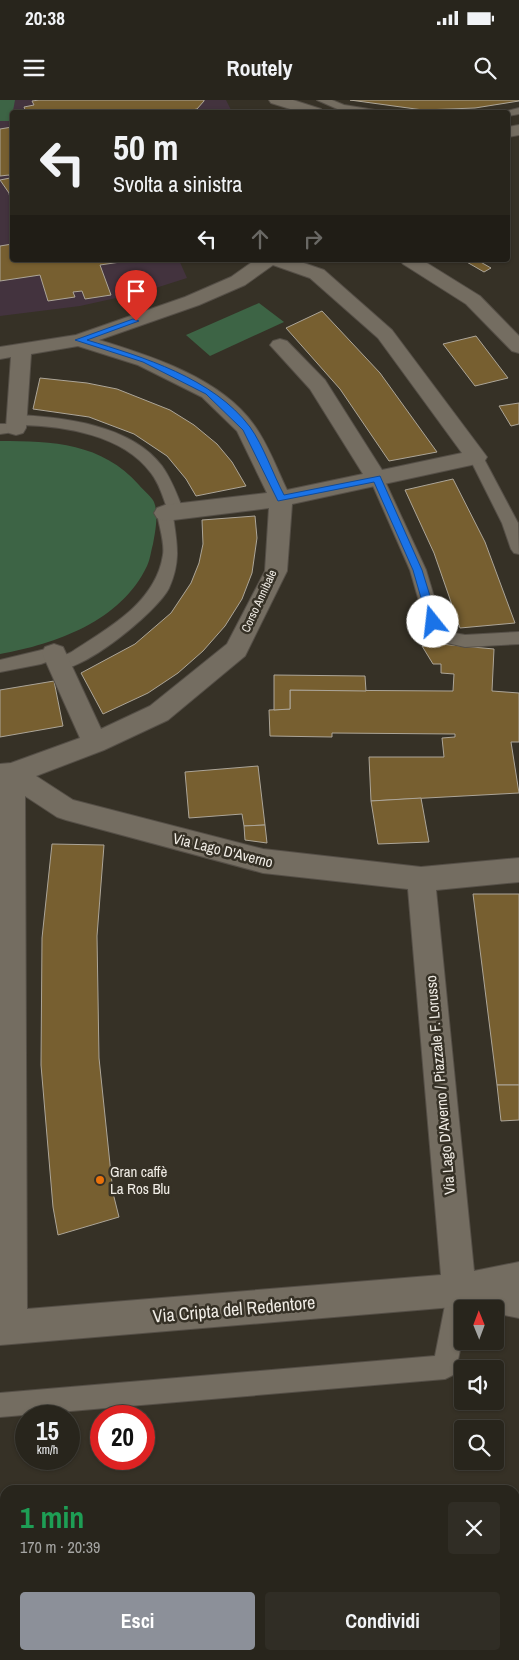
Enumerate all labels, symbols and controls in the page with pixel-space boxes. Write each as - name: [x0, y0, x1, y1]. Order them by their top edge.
- text: 20:38: [25, 5, 65, 31]
- text: Routely: [226, 53, 293, 83]
- icon: menu: [20, 54, 48, 82]
- icon: search: [471, 54, 499, 82]
- text: 50 m: [113, 124, 178, 171]
- icon: left: [30, 130, 95, 195]
- text: Svolta a sinistra: [113, 169, 242, 199]
- icon: left: [193, 225, 221, 253]
- icon: ahead: [246, 225, 274, 253]
- icon: right: [299, 225, 327, 253]
- pin: [115, 270, 157, 321]
- icon: arrive: [122, 277, 150, 305]
- street label: Corso Annibale: [238, 567, 280, 635]
- position arrow: [406, 595, 458, 647]
- street label: Via Lago D'Averno: [171, 827, 275, 873]
- street label: Via Lago D'Averno / Piazzale F. Lorusso: [420, 974, 460, 1196]
- place label: Gran caffè La Ros Blu: [110, 1161, 170, 1199]
- marker: Gran caffè La Ros Blu: [94, 1174, 106, 1186]
- street label: Via Cripta del Redentore: [152, 1289, 316, 1329]
- north arrow: [454, 1300, 504, 1350]
- map controls: [454, 1300, 504, 1470]
- button: sound: [454, 1360, 504, 1410]
- speed limit sign: 20: [90, 1405, 155, 1470]
- text: 15: [36, 1414, 59, 1448]
- button: search: [454, 1420, 504, 1470]
- text: km/h: [37, 1442, 58, 1458]
- text: 1 min: [20, 1497, 84, 1537]
- button: close: [448, 1502, 500, 1554]
- text: 170 m · 20:39: [20, 1536, 100, 1558]
- button: Esci: [20, 1592, 255, 1650]
- button: Condividi: [265, 1592, 500, 1650]

